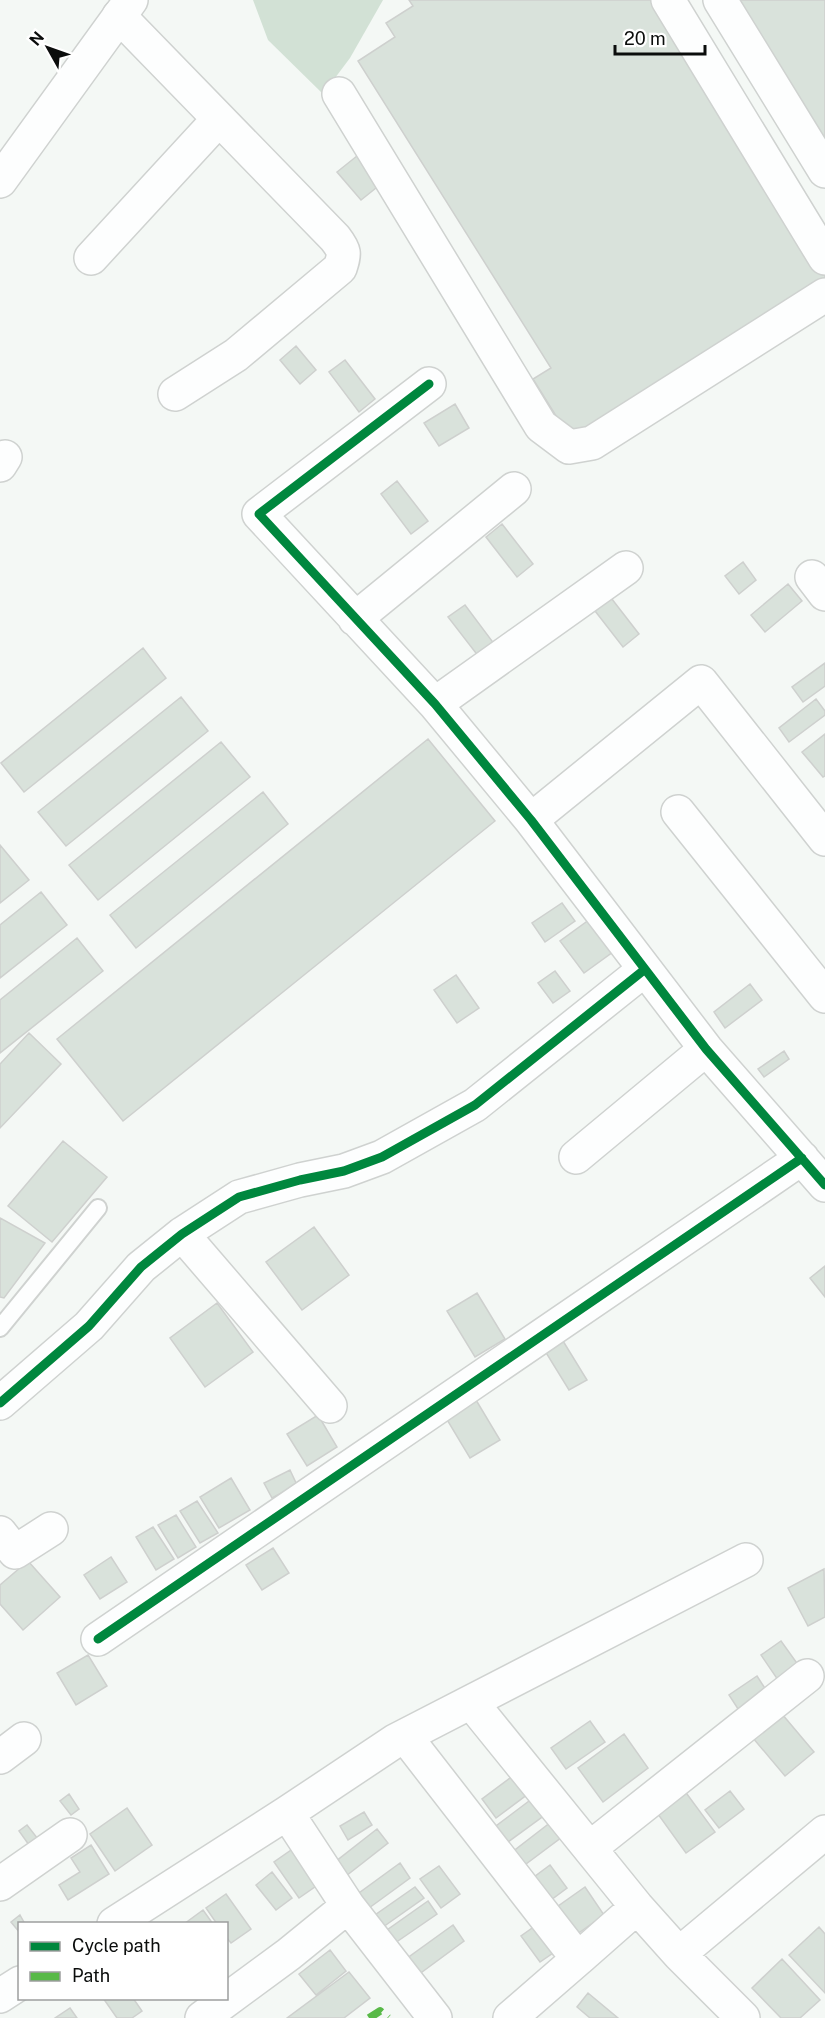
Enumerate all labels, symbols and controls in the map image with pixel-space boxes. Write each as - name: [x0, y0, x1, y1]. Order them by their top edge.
- north arrow: [18, 18, 78, 78]
- scale bar: [615, 18, 705, 56]
- text: N: [26, 28, 48, 50]
- text: 20 m: [624, 28, 666, 49]
- legend: [18, 1922, 228, 2000]
- text: Cycle path: [72, 1935, 161, 1956]
- text: Path: [72, 1965, 110, 1986]

